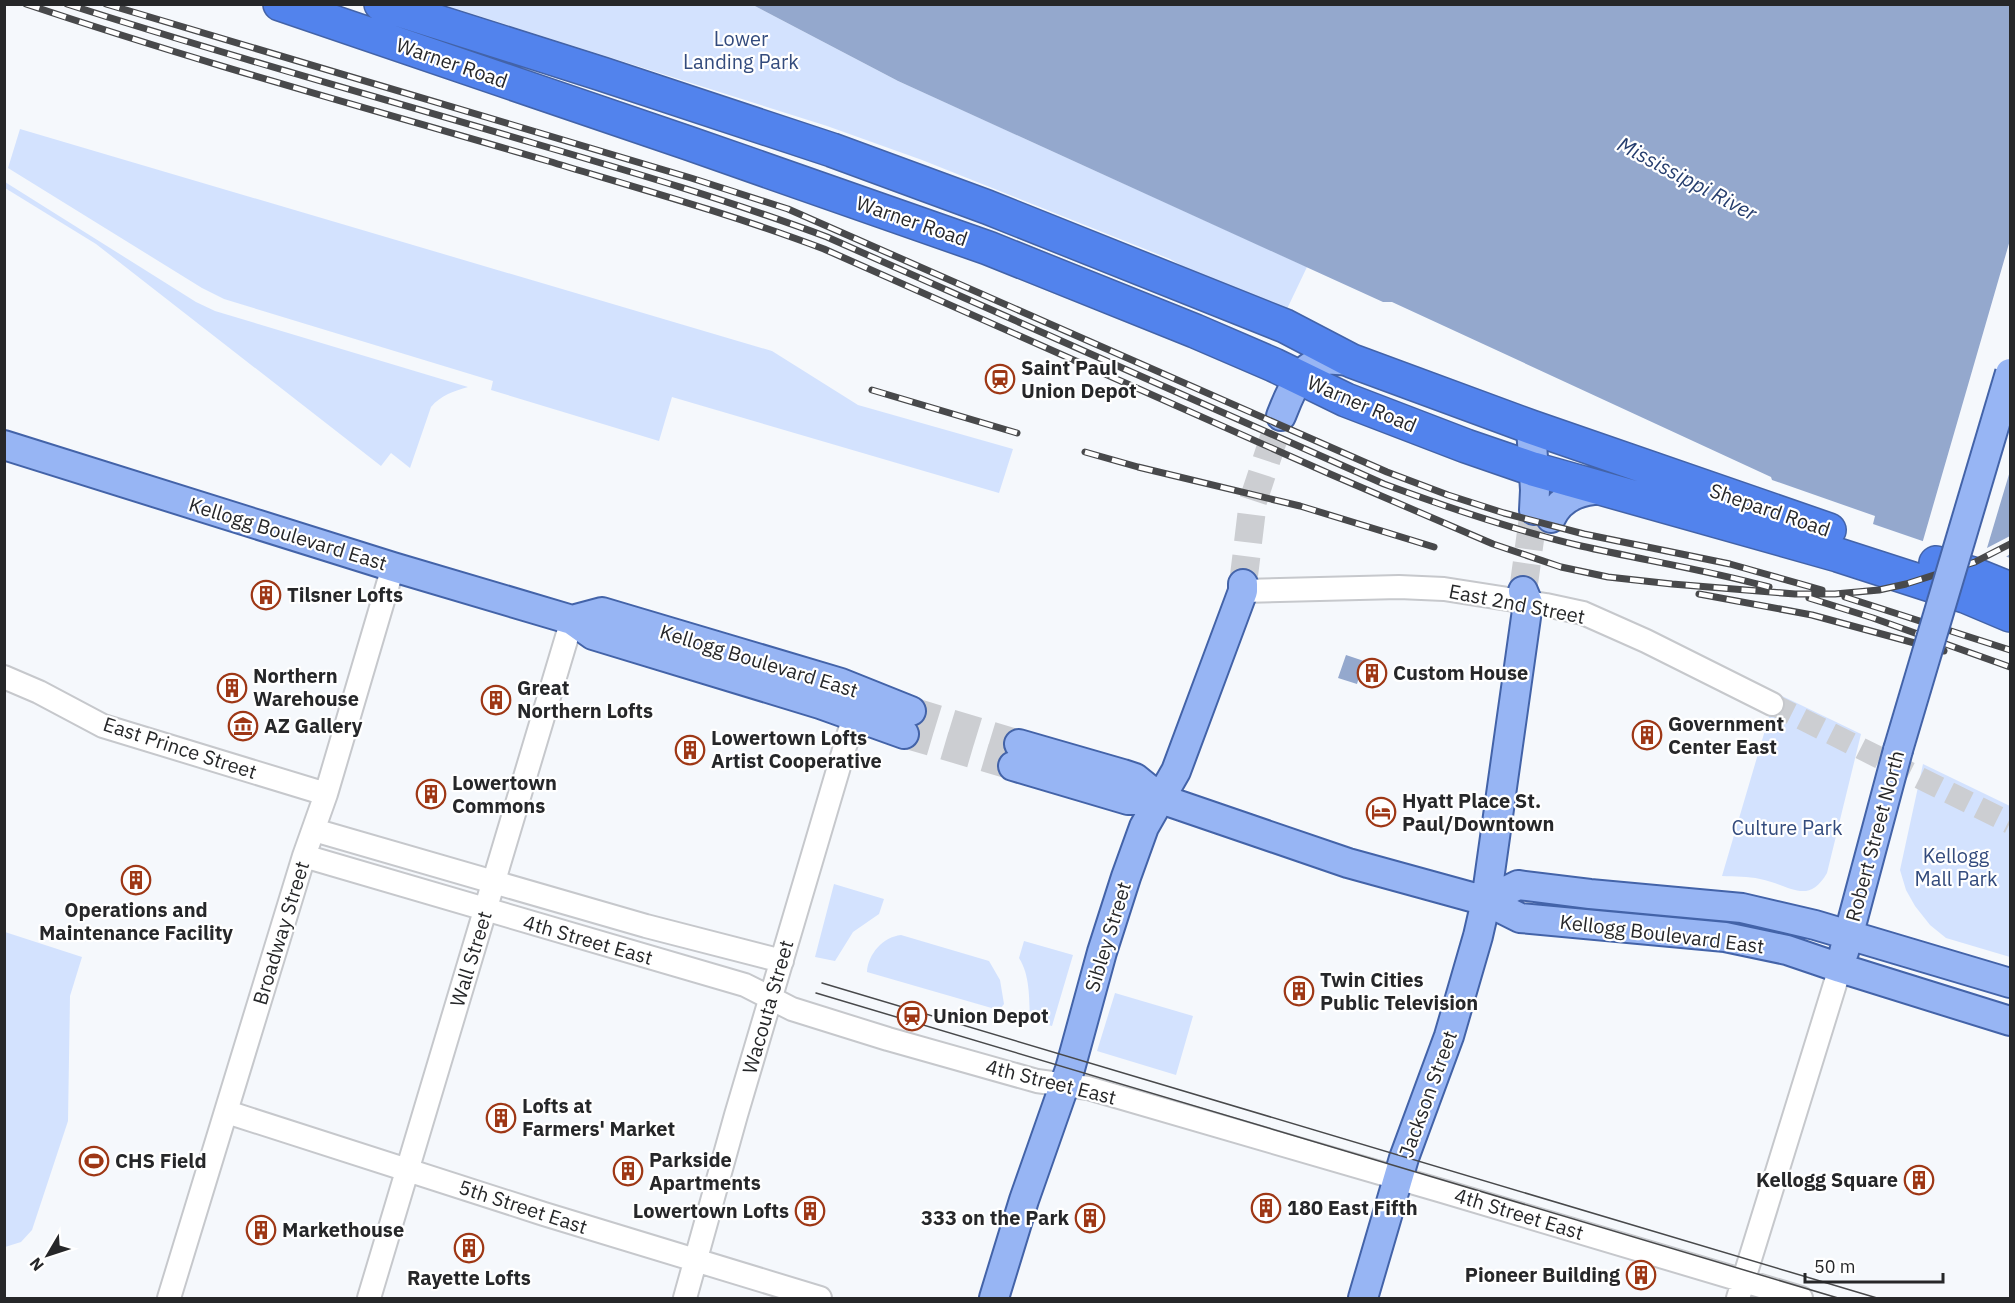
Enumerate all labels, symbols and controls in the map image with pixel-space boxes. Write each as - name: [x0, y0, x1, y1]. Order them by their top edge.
- park label: Lower Landing Park: [683, 25, 799, 75]
- street label: Warner Road: [393, 31, 511, 94]
- water label: Mississippi River: [1613, 130, 1763, 227]
- street label: Warner Road: [853, 189, 971, 252]
- place label: Saint Paul Union Depot: [1021, 354, 1137, 404]
- station icon: Saint Paul Union Depot: [984, 363, 1016, 395]
- street label: Warner Road: [1304, 368, 1421, 439]
- street label: Shepard Road: [1706, 476, 1834, 543]
- street label: Kellogg Boulevard East: [186, 491, 390, 577]
- street label: East 2nd Street: [1447, 577, 1588, 630]
- building icon: Tilsner Lofts: [250, 579, 282, 611]
- place label: Tilsner Lofts: [287, 581, 403, 608]
- street label: Kellogg Boulevard East: [657, 618, 861, 704]
- building icon: Custom House: [1356, 657, 1388, 689]
- place label: Custom House: [1393, 659, 1528, 686]
- place label: Northern Warehouse: [253, 662, 359, 712]
- building icon: Northern Warehouse: [216, 672, 248, 704]
- place label: Great Northern Lofts: [517, 674, 653, 724]
- building icon: Great Northern Lofts: [480, 684, 512, 716]
- street label: East Prince Street: [100, 710, 260, 785]
- museum icon: AZ Gallery: [227, 710, 259, 742]
- place label: Government Center East: [1668, 710, 1784, 760]
- place label: AZ Gallery: [264, 712, 363, 739]
- building icon: Government Center East: [1631, 719, 1663, 751]
- place label: Lowertown Lofts Artist Cooperative: [711, 724, 882, 774]
- building icon: Lowertown Lofts Artist Cooperative: [674, 734, 706, 766]
- street label: Robert Street North: [1839, 747, 1910, 924]
- place label: Lowertown Commons: [452, 769, 557, 819]
- building icon: Lowertown Commons: [415, 778, 447, 810]
- place label: Hyatt Place St. Paul/Downtown: [1402, 787, 1555, 837]
- hotel icon: Hyatt Place St. Paul/Downtown: [1365, 796, 1397, 828]
- park label: Culture Park: [1732, 814, 1843, 841]
- park label: Kellogg Mall Park: [1915, 842, 1998, 892]
- street label: Broadway Street: [246, 858, 315, 1008]
- building icon: Operations and Maintenance Facility: [120, 864, 152, 896]
- street label: Sibley Street: [1078, 878, 1137, 995]
- place label: Operations and Maintenance Facility: [39, 896, 233, 946]
- street label: Wall Street: [443, 908, 498, 1010]
- street label: 4th Street East: [520, 908, 656, 971]
- street label: Kellogg Boulevard East: [1558, 908, 1766, 959]
- street label: Wacouta Street: [736, 937, 800, 1077]
- place label: Twin Cities Public Television: [1320, 966, 1478, 1016]
- building icon: Twin Cities Public Television: [1283, 975, 1315, 1007]
- station icon: Union Depot: [896, 1000, 928, 1032]
- place label: Union Depot: [933, 1002, 1049, 1029]
- street label: Jackson Street: [1392, 1027, 1463, 1161]
- street label: 4th Street East: [983, 1052, 1119, 1111]
- place label: Lofts at Farmers' Market: [522, 1092, 675, 1142]
- building icon: Lofts at Farmers' Market: [485, 1102, 517, 1134]
- sports icon: CHS Field: [78, 1145, 110, 1177]
- place label: Parkside Apartments: [649, 1146, 761, 1196]
- place label: CHS Field: [115, 1147, 207, 1174]
- building icon: Parkside Apartments: [612, 1155, 644, 1187]
- building icon: Kellogg Square: [1903, 1164, 1935, 1196]
- place label: Kellogg Square: [1756, 1166, 1898, 1193]
- street label: 5th Street East: [455, 1173, 591, 1240]
- street label: 4th Street East: [1451, 1181, 1587, 1246]
- building icon: 180 East Fifth: [1250, 1192, 1282, 1224]
- place label: 180 East Fifth: [1287, 1194, 1418, 1221]
- building icon: Lowertown Lofts: [794, 1195, 826, 1227]
- place label: Lowertown Lofts: [633, 1197, 789, 1224]
- building icon: 333 on the Park: [1074, 1202, 1106, 1234]
- place label: 333 on the Park: [921, 1204, 1069, 1231]
- building icon: Markethouse: [245, 1214, 277, 1246]
- place label: Markethouse: [282, 1216, 404, 1243]
- north arrow: [18, 1225, 78, 1285]
- building icon: Rayette Lofts: [453, 1232, 485, 1264]
- scale bar: [1805, 1246, 1943, 1284]
- text: N: [25, 1254, 48, 1275]
- text: 50 m: [1814, 1255, 1856, 1278]
- building icon: Pioneer Building: [1625, 1259, 1657, 1291]
- place label: Pioneer Building: [1465, 1261, 1621, 1288]
- place label: Rayette Lofts: [407, 1264, 531, 1291]

